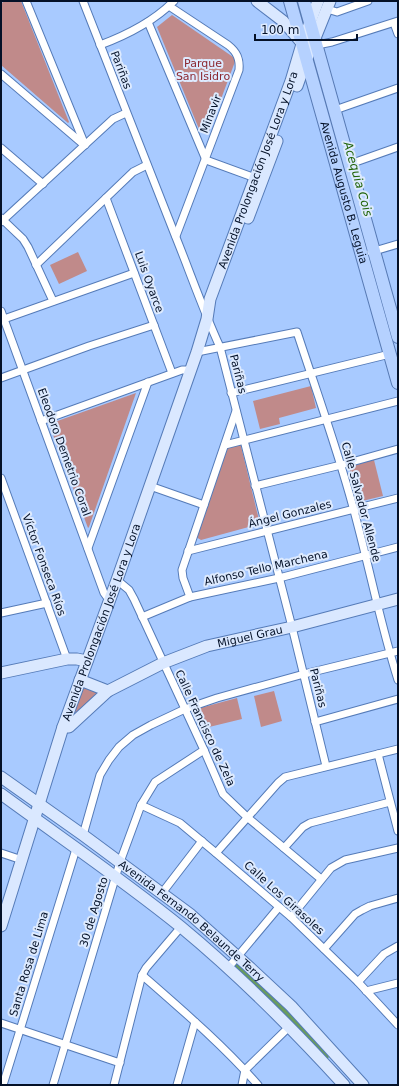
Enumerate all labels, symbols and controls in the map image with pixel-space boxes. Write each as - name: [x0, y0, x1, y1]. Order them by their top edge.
- scale bar: [255, 16, 357, 42]
- text: 100 m: [261, 23, 299, 37]
- street label: Pariñas: [108, 49, 134, 91]
- park label: Parque San Isidro: [176, 57, 230, 83]
- street label: Avenida Prolongación José Lora y Lora: [215, 70, 300, 270]
- street label: Minavir: [198, 92, 224, 135]
- street label: Avenida Augusto B. Leguia: [318, 120, 370, 265]
- water label: Acequia Cois: [340, 139, 375, 218]
- street label: Luis Oyarce: [132, 250, 166, 315]
- street label: Pariñas: [227, 353, 249, 395]
- street label: Eleodoro Demetrio Coral: [35, 386, 93, 518]
- street label: Calle Salvador Allende: [339, 441, 383, 564]
- street label: Ángel Gonzales: [247, 497, 333, 531]
- street label: Víctor Fonseca Ríos: [20, 512, 69, 618]
- street label: Avenida Prolongación José Lora y Lora: [59, 522, 143, 723]
- street label: Alfonso Tello Marchena: [203, 547, 329, 589]
- street label: Miguel Grau: [216, 623, 284, 650]
- street label: Pariñas: [307, 667, 329, 709]
- street label: Calle Francisco de Zela: [172, 668, 238, 788]
- street label: Avenida Fernando Belaunde Terry: [116, 857, 267, 985]
- street label: Calle Los Girasoles: [241, 859, 327, 938]
- street label: 30 de Agosto: [77, 875, 111, 949]
- street label: Santa Rosa de Lima: [7, 910, 51, 1018]

